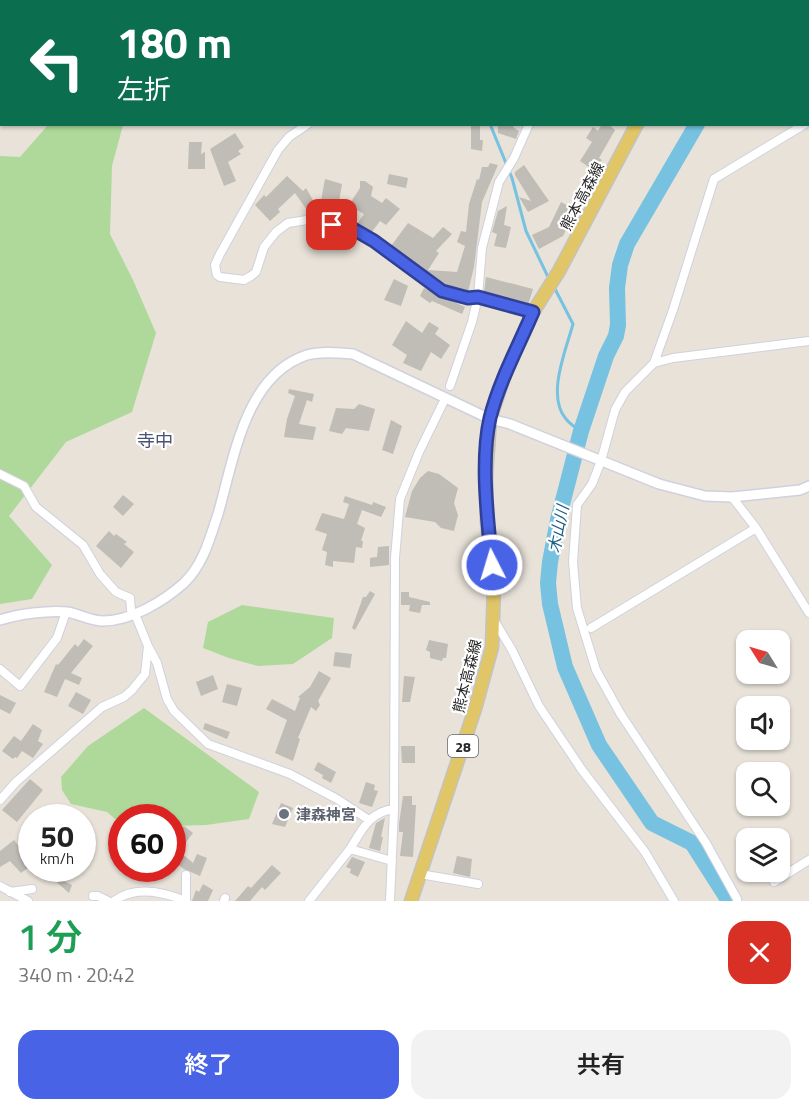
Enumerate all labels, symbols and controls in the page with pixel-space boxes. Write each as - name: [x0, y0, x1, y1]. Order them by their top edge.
- text: 180 m: [117, 10, 232, 74]
- icon: left: [18, 24, 96, 102]
- text: 左折: [117, 68, 171, 109]
- street label: 熊本高森線: [554, 157, 610, 235]
- pin: [306, 199, 357, 250]
- icon: arrive: [315, 208, 348, 241]
- district label: 寺中: [137, 427, 173, 454]
- water label: 木山川: [542, 501, 575, 555]
- position arrow: [460, 533, 524, 597]
- north arrow: [736, 630, 790, 684]
- map controls: [736, 630, 790, 882]
- street label: 熊本高森線: [447, 637, 487, 715]
- button: sound: [736, 696, 790, 750]
- road number: 28: [448, 735, 478, 757]
- button: search: [736, 762, 790, 816]
- place label: 津森神宮: [296, 803, 356, 826]
- speed limit sign: 60: [108, 804, 186, 882]
- marker: 津森神宮: [277, 807, 291, 821]
- text: 50: [40, 813, 74, 859]
- button: layers: [736, 828, 790, 882]
- text: km/h: [40, 847, 74, 870]
- text: 1 分: [18, 909, 82, 964]
- button: close: [728, 921, 791, 984]
- text: 340 m · 20:42: [18, 959, 135, 990]
- button: 終了: [18, 1030, 399, 1099]
- button: 共有: [411, 1030, 791, 1099]

